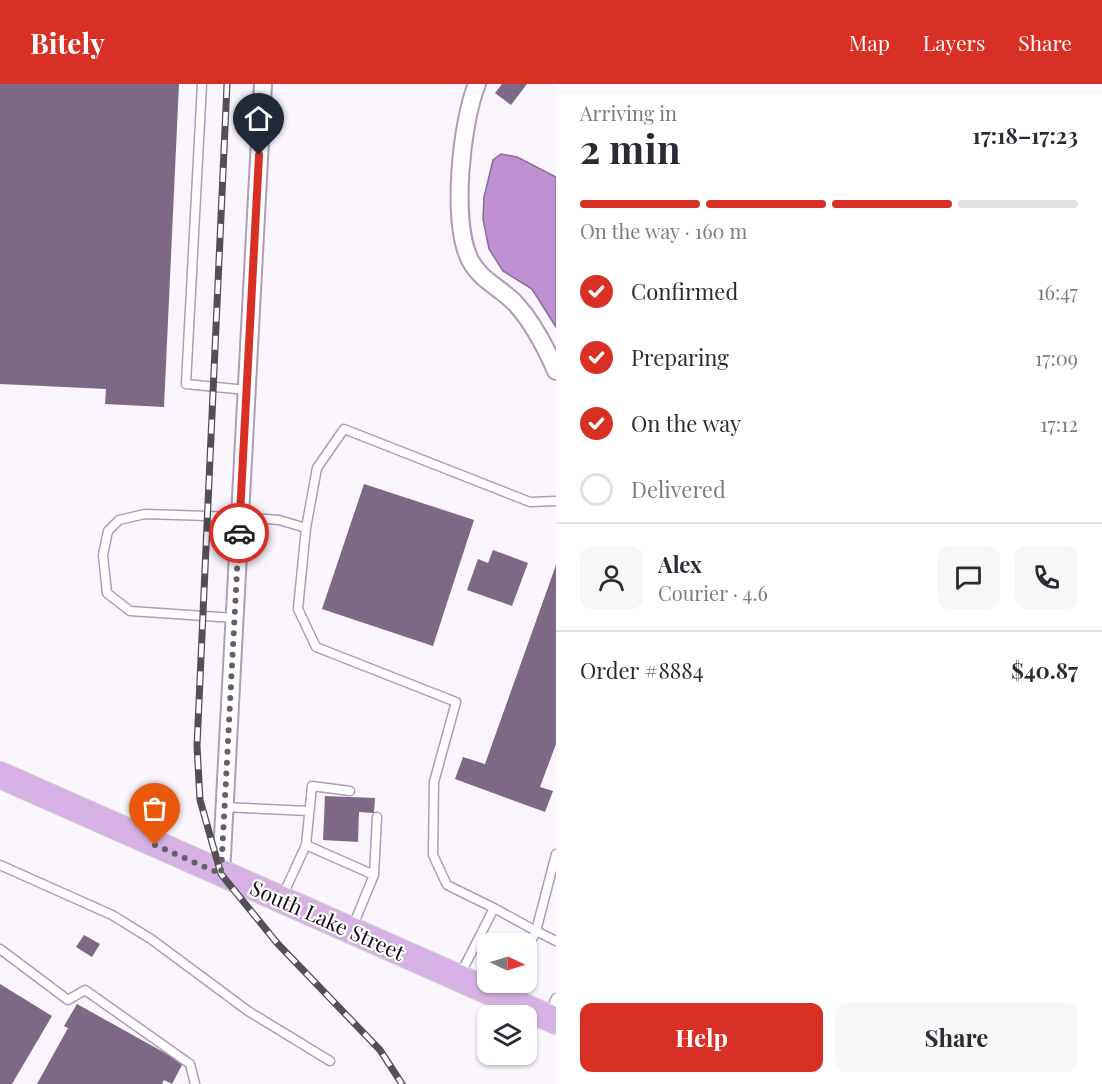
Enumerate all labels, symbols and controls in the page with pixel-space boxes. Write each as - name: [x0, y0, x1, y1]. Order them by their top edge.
- text: Bitely: [30, 24, 105, 61]
- text: Map: [849, 28, 890, 56]
- text: Layers: [923, 28, 985, 56]
- text: Share: [1018, 28, 1072, 56]
- pin: [233, 93, 284, 155]
- text: Arriving in: [580, 99, 677, 126]
- icon: home: [242, 102, 275, 135]
- text: 17:18–17:23: [972, 120, 1078, 150]
- text: 2 min: [580, 122, 681, 174]
- text: On the way · 160 m: [580, 217, 747, 244]
- icon: check: [580, 275, 613, 308]
- text: Confirmed: [631, 276, 738, 306]
- text: 16:47: [1037, 278, 1078, 305]
- icon: check: [580, 341, 613, 374]
- text: Preparing: [631, 342, 729, 372]
- text: 17:09: [1035, 344, 1078, 371]
- icon: check: [580, 407, 613, 440]
- text: On the way: [631, 408, 741, 438]
- text: 17:12: [1040, 410, 1078, 437]
- text: Delivered: [631, 474, 726, 504]
- courier: [209, 503, 269, 563]
- icon: car: [223, 517, 256, 550]
- button: person: [580, 546, 643, 609]
- button: chat: [937, 546, 1000, 609]
- button: phone: [1015, 546, 1078, 609]
- text: Alex: [658, 549, 702, 579]
- text: Courier · 4.6: [658, 579, 768, 606]
- text: Order #8884: [580, 655, 704, 685]
- text: $40.87: [1011, 655, 1078, 685]
- pin: [129, 783, 180, 845]
- icon: bag: [138, 792, 171, 825]
- street label: South Lake Street: [246, 873, 410, 966]
- north arrow: [477, 933, 537, 993]
- map controls: [477, 933, 537, 1065]
- button: Help: [580, 1003, 823, 1072]
- button: Share: [835, 1003, 1078, 1072]
- button: layers: [477, 1005, 537, 1065]

